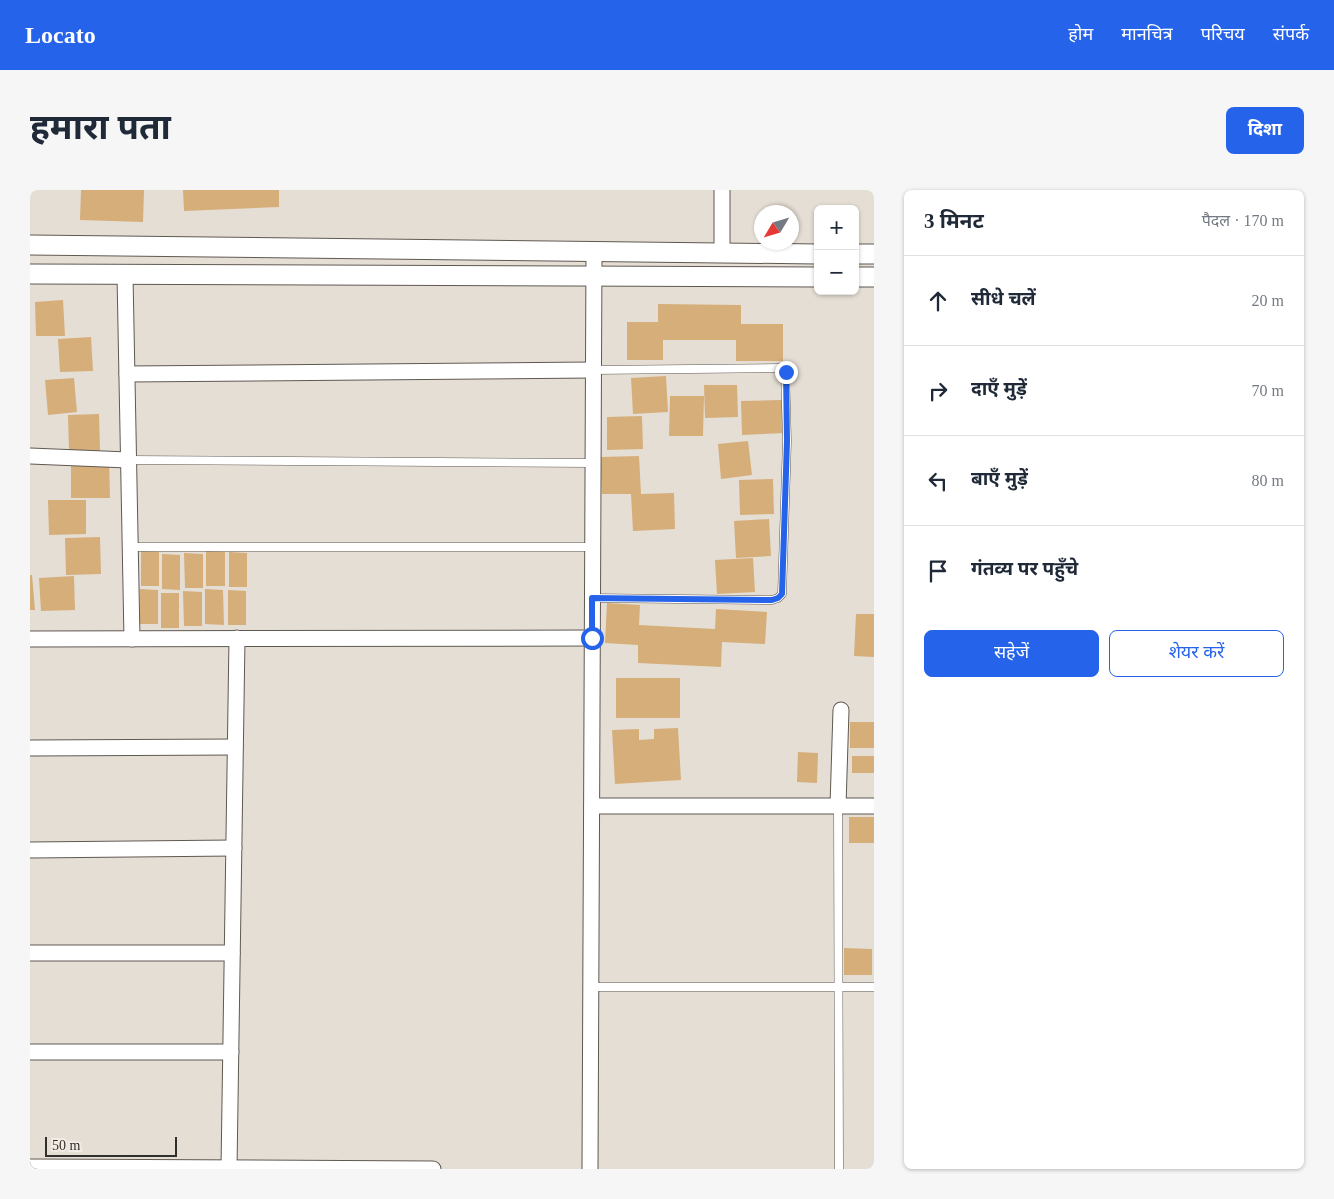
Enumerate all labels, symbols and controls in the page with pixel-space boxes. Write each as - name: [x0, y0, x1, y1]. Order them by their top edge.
- text: Locato: [25, 22, 96, 48]
- text: होम: [1068, 24, 1093, 44]
- text: मानचित्र: [1121, 24, 1173, 44]
- text: परिचय: [1201, 24, 1245, 44]
- text: संपर्क: [1273, 24, 1309, 44]
- button: दिशा: [1226, 107, 1304, 154]
- text: हमारा पता: [30, 108, 171, 147]
- north arrow: [754, 205, 799, 250]
- map controls: [814, 205, 859, 295]
- button: +: [814, 205, 859, 250]
- text: 3 मिनट: [924, 209, 984, 233]
- text: पैदल · 170 m: [1202, 212, 1284, 229]
- button: −: [814, 250, 859, 295]
- icon: ahead: [924, 287, 952, 315]
- text: सीधे चलें: [971, 288, 1036, 309]
- text: 20 m: [1252, 292, 1284, 309]
- route end: [775, 361, 798, 384]
- icon: right: [924, 377, 952, 405]
- text: दाएँ मुड़ें: [971, 378, 1027, 399]
- text: 70 m: [1252, 382, 1284, 399]
- icon: left: [924, 467, 952, 495]
- text: बाएँ मुड़ें: [971, 468, 1028, 489]
- text: 80 m: [1252, 472, 1284, 489]
- icon: arrive: [924, 557, 952, 585]
- text: गंतव्य पर पहुँचे: [971, 558, 1078, 579]
- route start: [581, 627, 604, 650]
- button: सहेजें: [924, 630, 1099, 677]
- button: शेयर करें: [1109, 630, 1284, 677]
- scale bar: [45, 1134, 178, 1157]
- text: 50 m: [52, 1138, 80, 1153]

